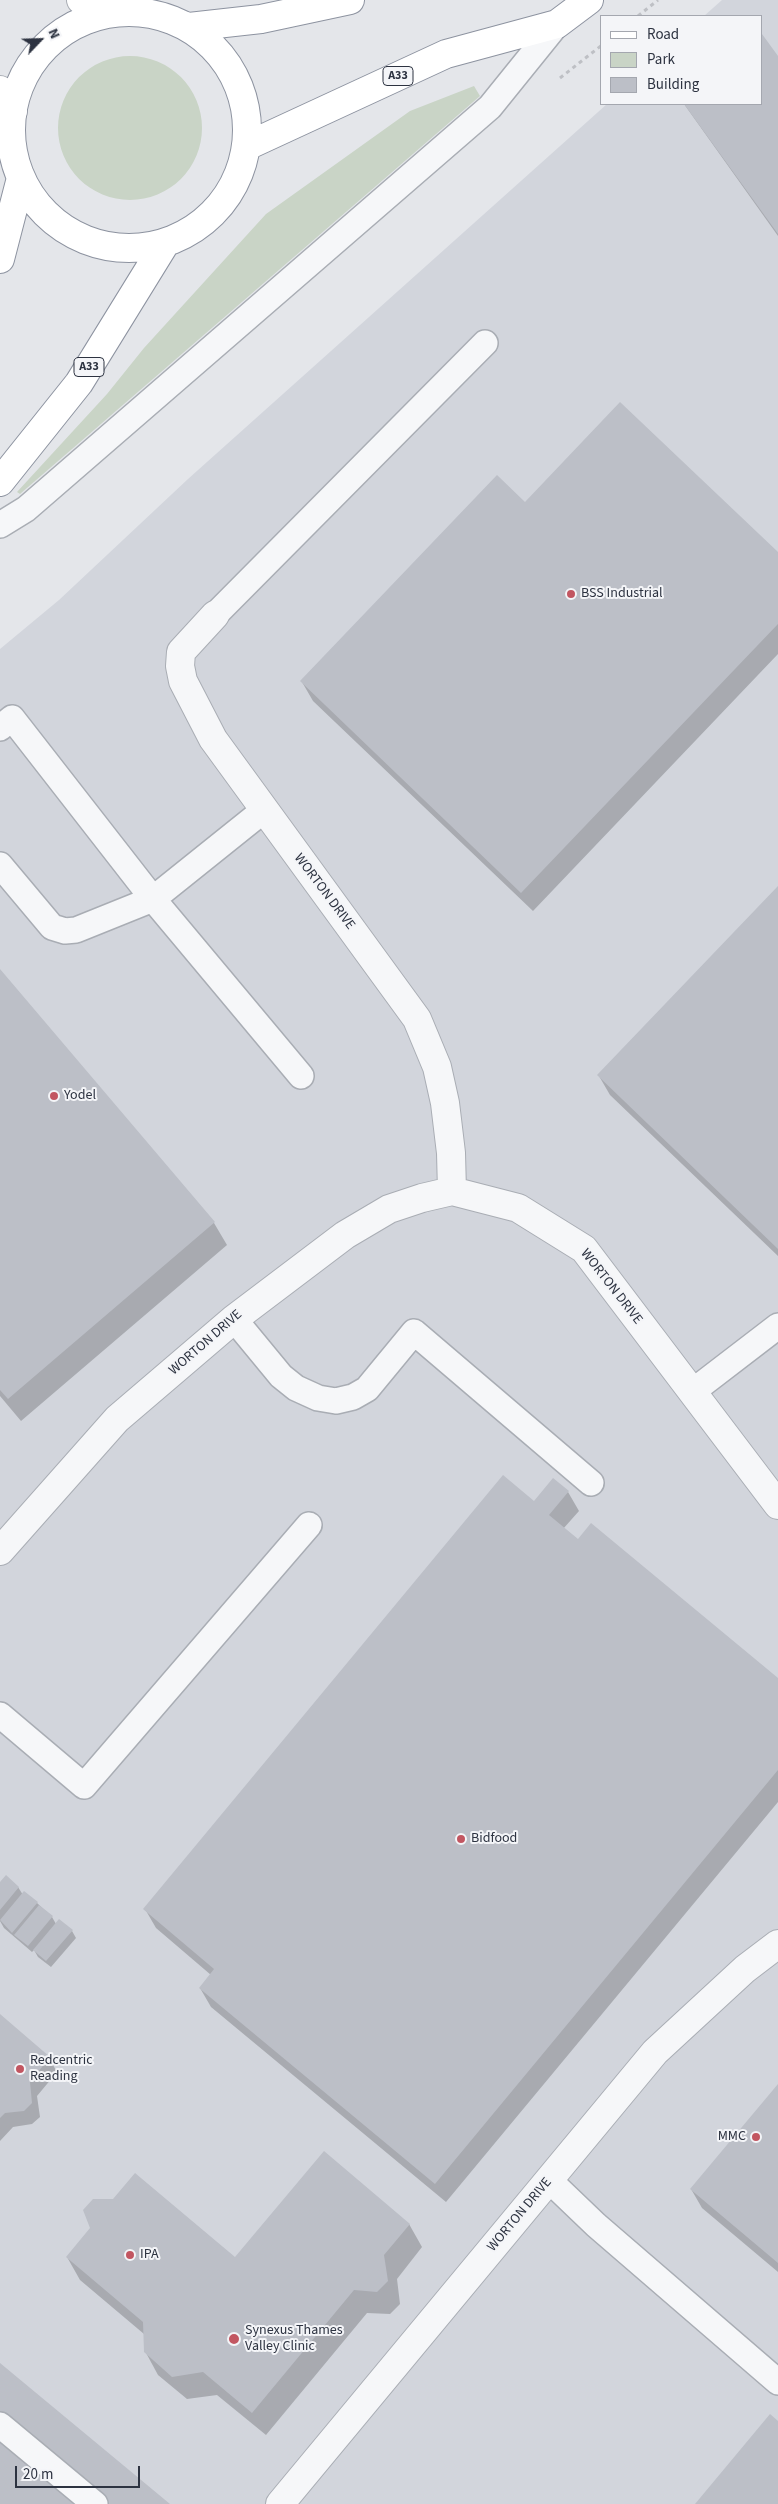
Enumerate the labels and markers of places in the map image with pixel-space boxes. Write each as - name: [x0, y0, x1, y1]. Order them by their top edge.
- place label: BSS Industrial: [581, 586, 663, 602]
- marker: BSS Industrial: [565, 588, 577, 600]
- place label: Yodel: [64, 1088, 96, 1104]
- marker: Yodel: [48, 1090, 60, 1102]
- place label: Bidfood: [471, 1831, 517, 1847]
- marker: Bidfood: [455, 1833, 467, 1845]
- place label: Redcentric Reading: [30, 2053, 93, 2086]
- marker: Redcentric Reading: [14, 2063, 26, 2075]
- place label: MMC: [718, 2129, 746, 2145]
- marker: MMC: [750, 2131, 762, 2143]
- place label: IPA: [140, 2247, 159, 2263]
- marker: IPA: [124, 2249, 136, 2261]
- place label: Synexus Thames Valley Clinic: [245, 2323, 343, 2356]
- marker: Synexus Thames Valley Clinic: [227, 2332, 241, 2346]

